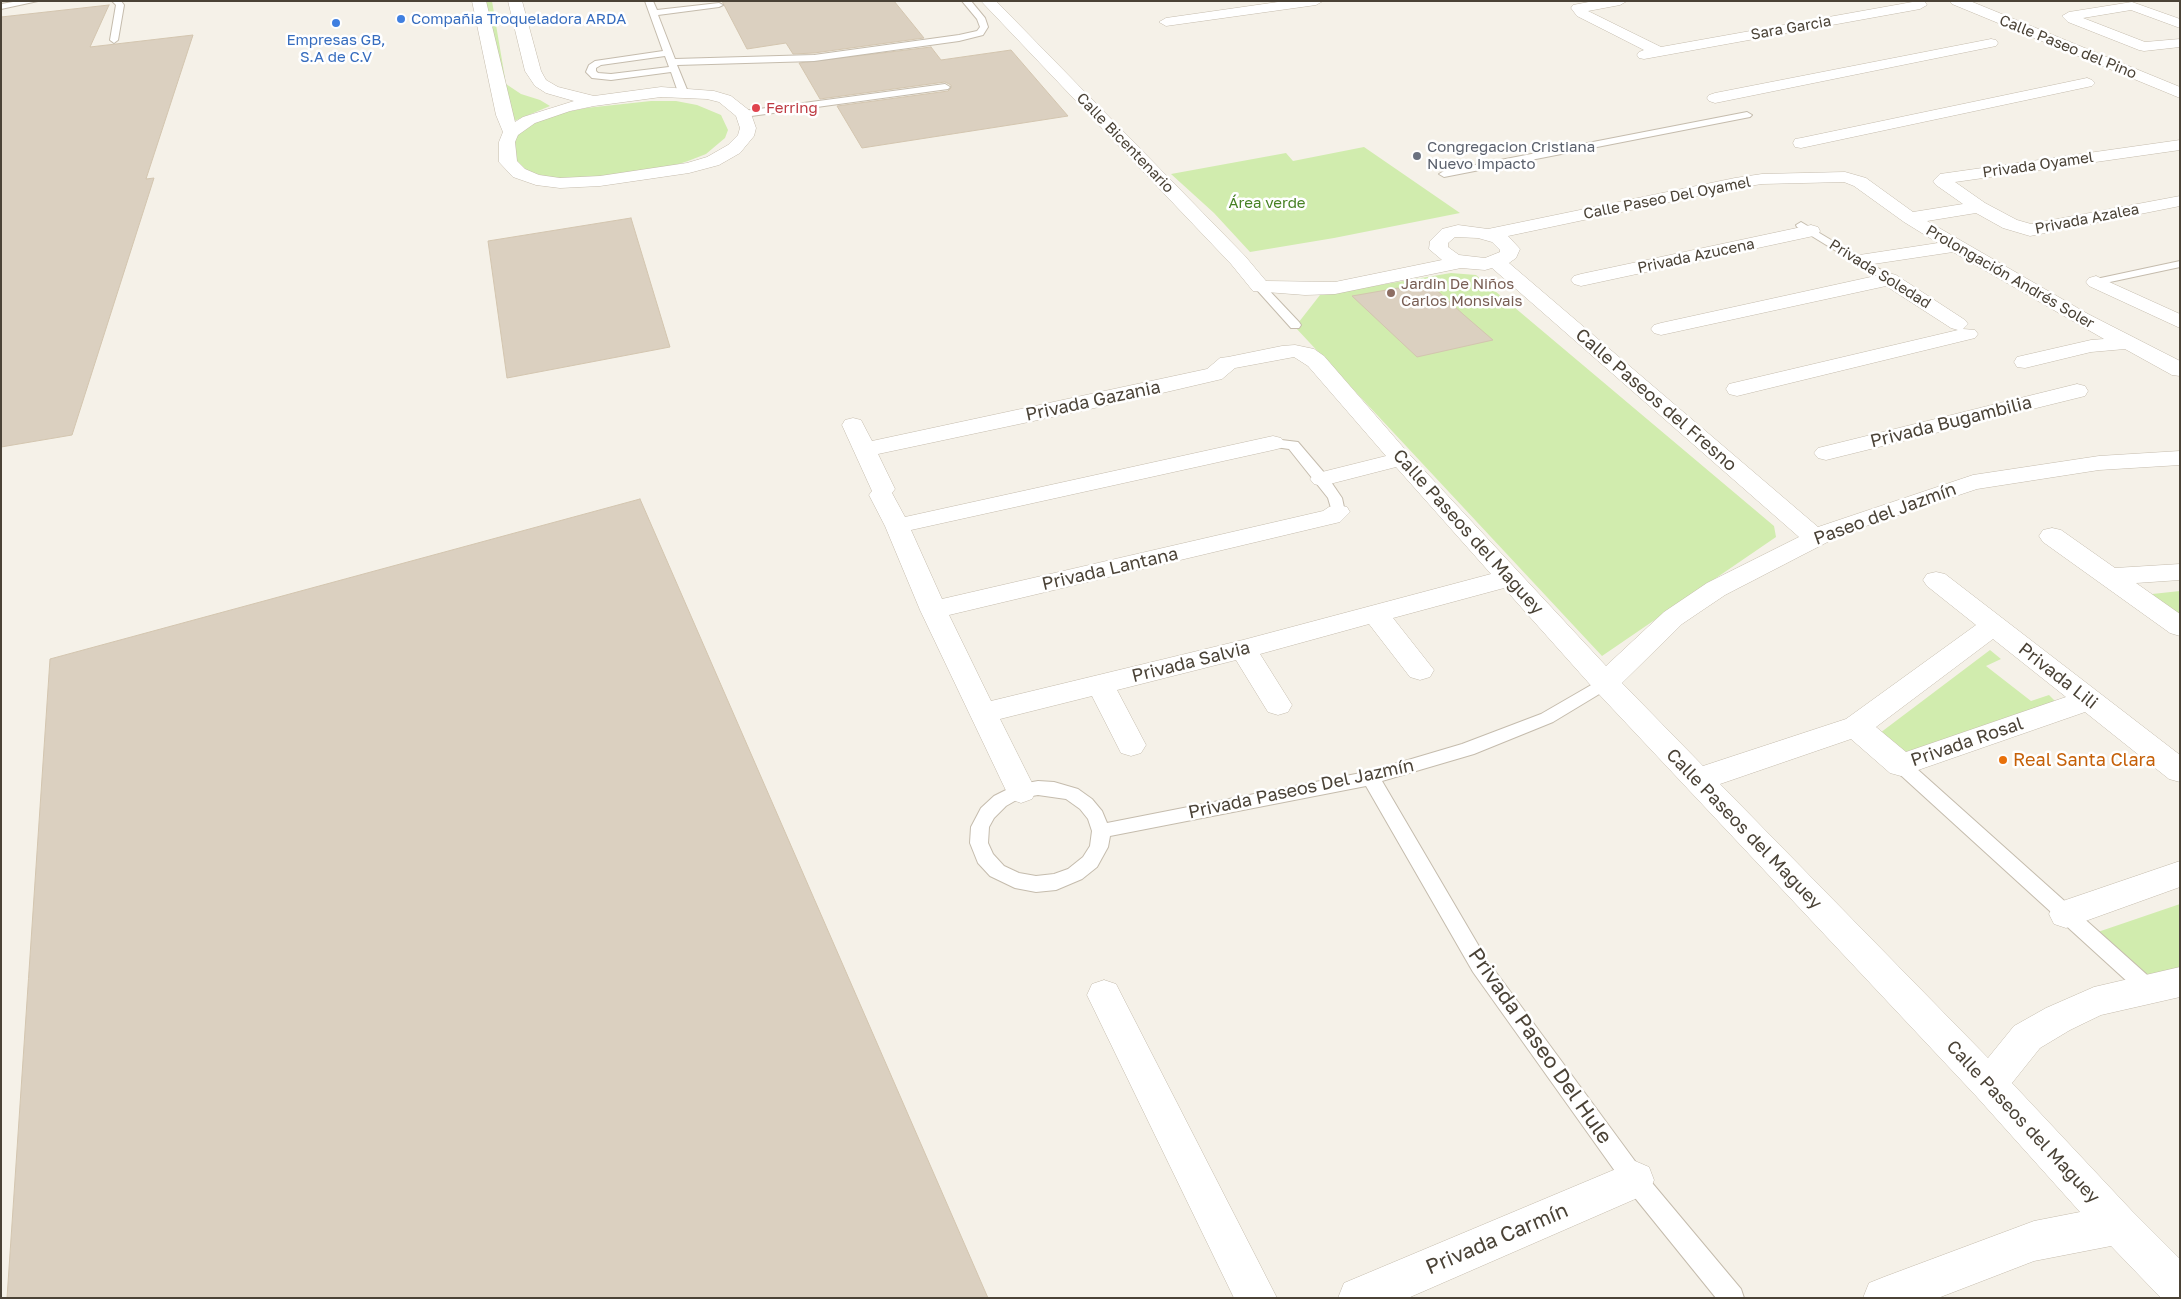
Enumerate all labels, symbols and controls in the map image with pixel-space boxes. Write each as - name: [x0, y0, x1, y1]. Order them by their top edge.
- place label: Compañia Troqueladora ARDA: [411, 10, 626, 28]
- street label: Calle Paseo del Pino: [1997, 11, 2139, 83]
- street label: Sara Garcia: [1749, 12, 1833, 44]
- marker: Compañia Troqueladora ARDA: [395, 13, 407, 25]
- marker: Empresas GB, S.A de C.V: [330, 17, 342, 29]
- place label: Empresas GB, S.A de C.V: [286, 31, 386, 66]
- street label: Calle Bicentenario: [1073, 89, 1177, 197]
- place label: Ferring: [766, 99, 818, 117]
- marker: Ferring: [750, 102, 762, 114]
- place label: Congregacion Cristiana Nuevo Impacto: [1427, 138, 1595, 173]
- street label: Privada Oyamel: [1981, 148, 2095, 182]
- marker: Congregacion Cristiana Nuevo Impacto: [1411, 150, 1423, 162]
- street label: Calle Paseo Del Oyamel: [1582, 173, 1752, 223]
- park label: Área verde: [1228, 194, 1306, 212]
- street label: Privada Azalea: [2033, 200, 2141, 238]
- street label: Prolongación Andrés Soler: [1923, 221, 2097, 333]
- street label: Privada Azucena: [1636, 235, 1756, 277]
- street label: Privada Soledad: [1826, 236, 1934, 312]
- place label: Jardin De Niños Carlos Monsivais: [1401, 275, 1522, 310]
- marker: Jardin De Niños Carlos Monsivais: [1385, 287, 1397, 299]
- street label: Calle Paseos del Fresno: [1571, 324, 1741, 476]
- street label: Privada Gazania: [1024, 376, 1162, 426]
- street label: Privada Bugambilia: [1868, 391, 2034, 453]
- street label: Calle Paseos del Maguey: [1388, 445, 1548, 619]
- street label: Paseo del Jazmín: [1811, 478, 1959, 550]
- street label: Privada Lantana: [1040, 543, 1180, 595]
- street label: Privada Salvia: [1130, 637, 1252, 687]
- street label: Privada Lili: [2014, 638, 2102, 714]
- street label: Privada Rosal: [1908, 713, 2026, 771]
- street label: Calle Paseos del Maguey: [1662, 744, 1826, 914]
- place label: Real Santa Clara: [2013, 749, 2156, 771]
- marker: Real Santa Clara: [1997, 754, 2009, 766]
- street label: Privada Paseos Del Jazmín: [1186, 755, 1416, 823]
- street label: Privada Paseo Del Hule: [1463, 943, 1617, 1149]
- street label: Calle Paseos del Maguey: [1942, 1036, 2104, 1208]
- street label: Privada Carmín: [1422, 1198, 1572, 1280]

